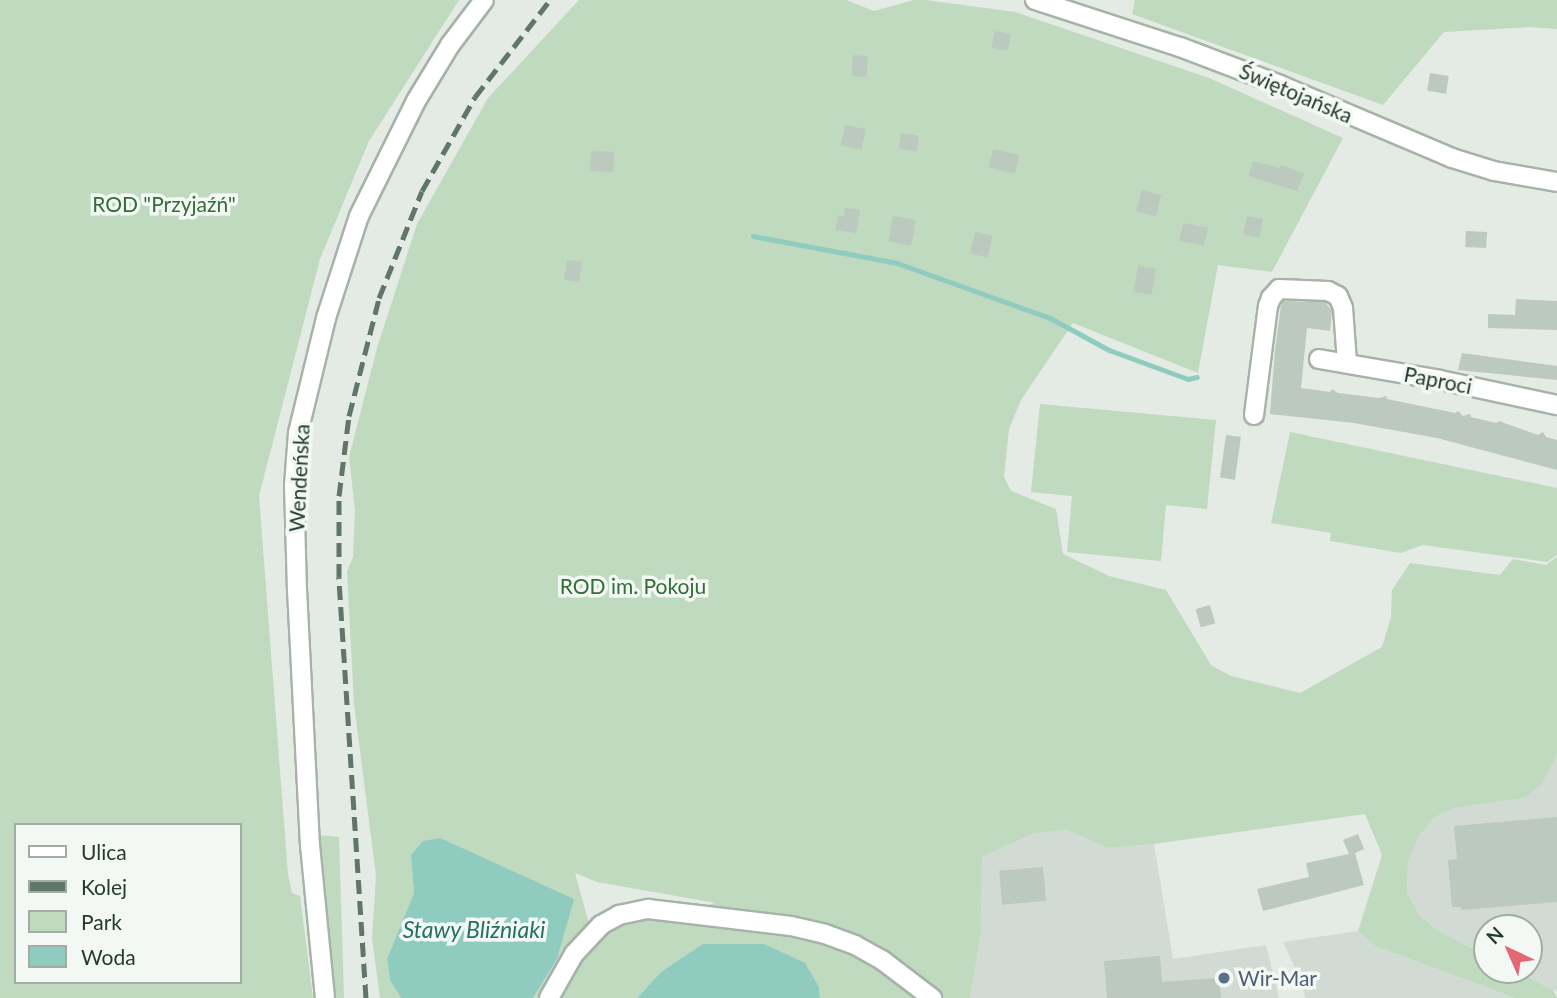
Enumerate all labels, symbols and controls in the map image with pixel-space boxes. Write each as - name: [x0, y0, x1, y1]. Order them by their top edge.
- street label: Świętojańska: [1236, 58, 1356, 128]
- park label: ROD "Przyjaźń": [92, 191, 236, 217]
- street label: Paproci: [1402, 361, 1474, 399]
- street label: Wendeńska: [284, 423, 314, 533]
- park label: ROD im. Pokoju: [560, 573, 706, 599]
- legend: [14, 823, 242, 984]
- text: Ulica: [81, 839, 127, 864]
- text: Kolej: [81, 874, 127, 899]
- text: Park: [81, 909, 122, 934]
- north arrow: [1473, 914, 1543, 984]
- water label: Stawy Bliźniaki: [402, 915, 546, 943]
- text: N: [1481, 922, 1508, 948]
- text: Woda: [81, 944, 136, 969]
- place label: Wir-Mar: [1238, 965, 1317, 991]
- marker: Wir-Mar: [1216, 970, 1232, 986]

